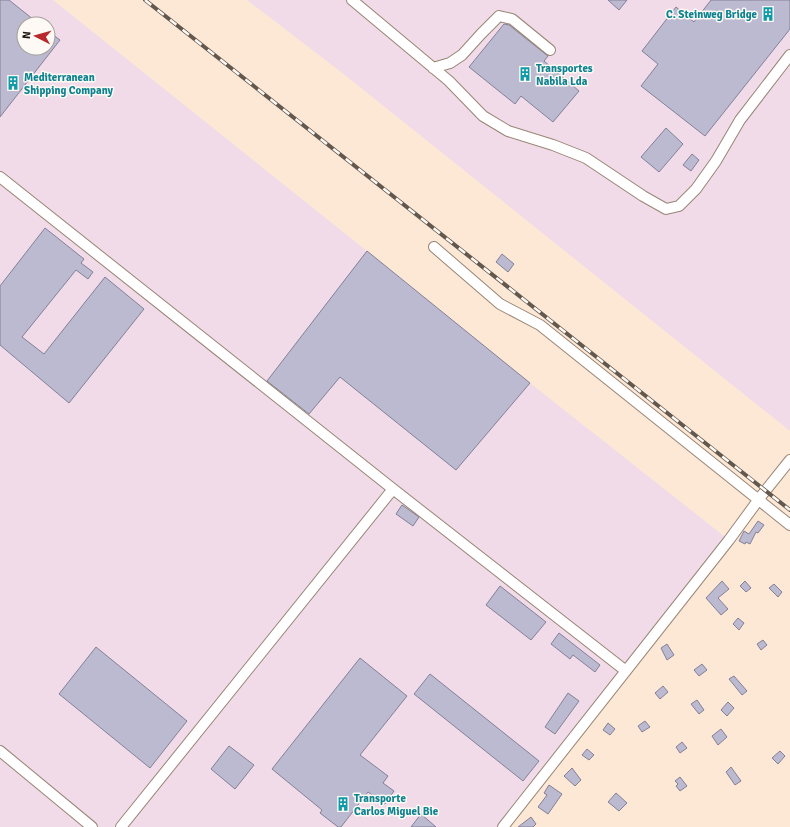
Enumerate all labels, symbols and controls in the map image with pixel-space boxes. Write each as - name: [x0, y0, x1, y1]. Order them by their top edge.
- building icon: C. Steinweg Bridge: [760, 6, 776, 22]
- place label: C. Steinweg Bridge: [666, 8, 758, 21]
- north arrow: [16, 16, 56, 56]
- text: N: [20, 31, 33, 39]
- place label: Transportes Nabila Lda: [536, 62, 593, 88]
- building icon: Transportes Nabila Lda: [517, 66, 533, 82]
- place label: Mediterranean Shipping Company: [24, 71, 114, 97]
- building icon: Mediterranean Shipping Company: [5, 75, 21, 91]
- place label: Transporte Carlos Miguel Bie: [354, 792, 439, 818]
- building icon: Transporte Carlos Miguel Bie: [335, 796, 351, 812]

